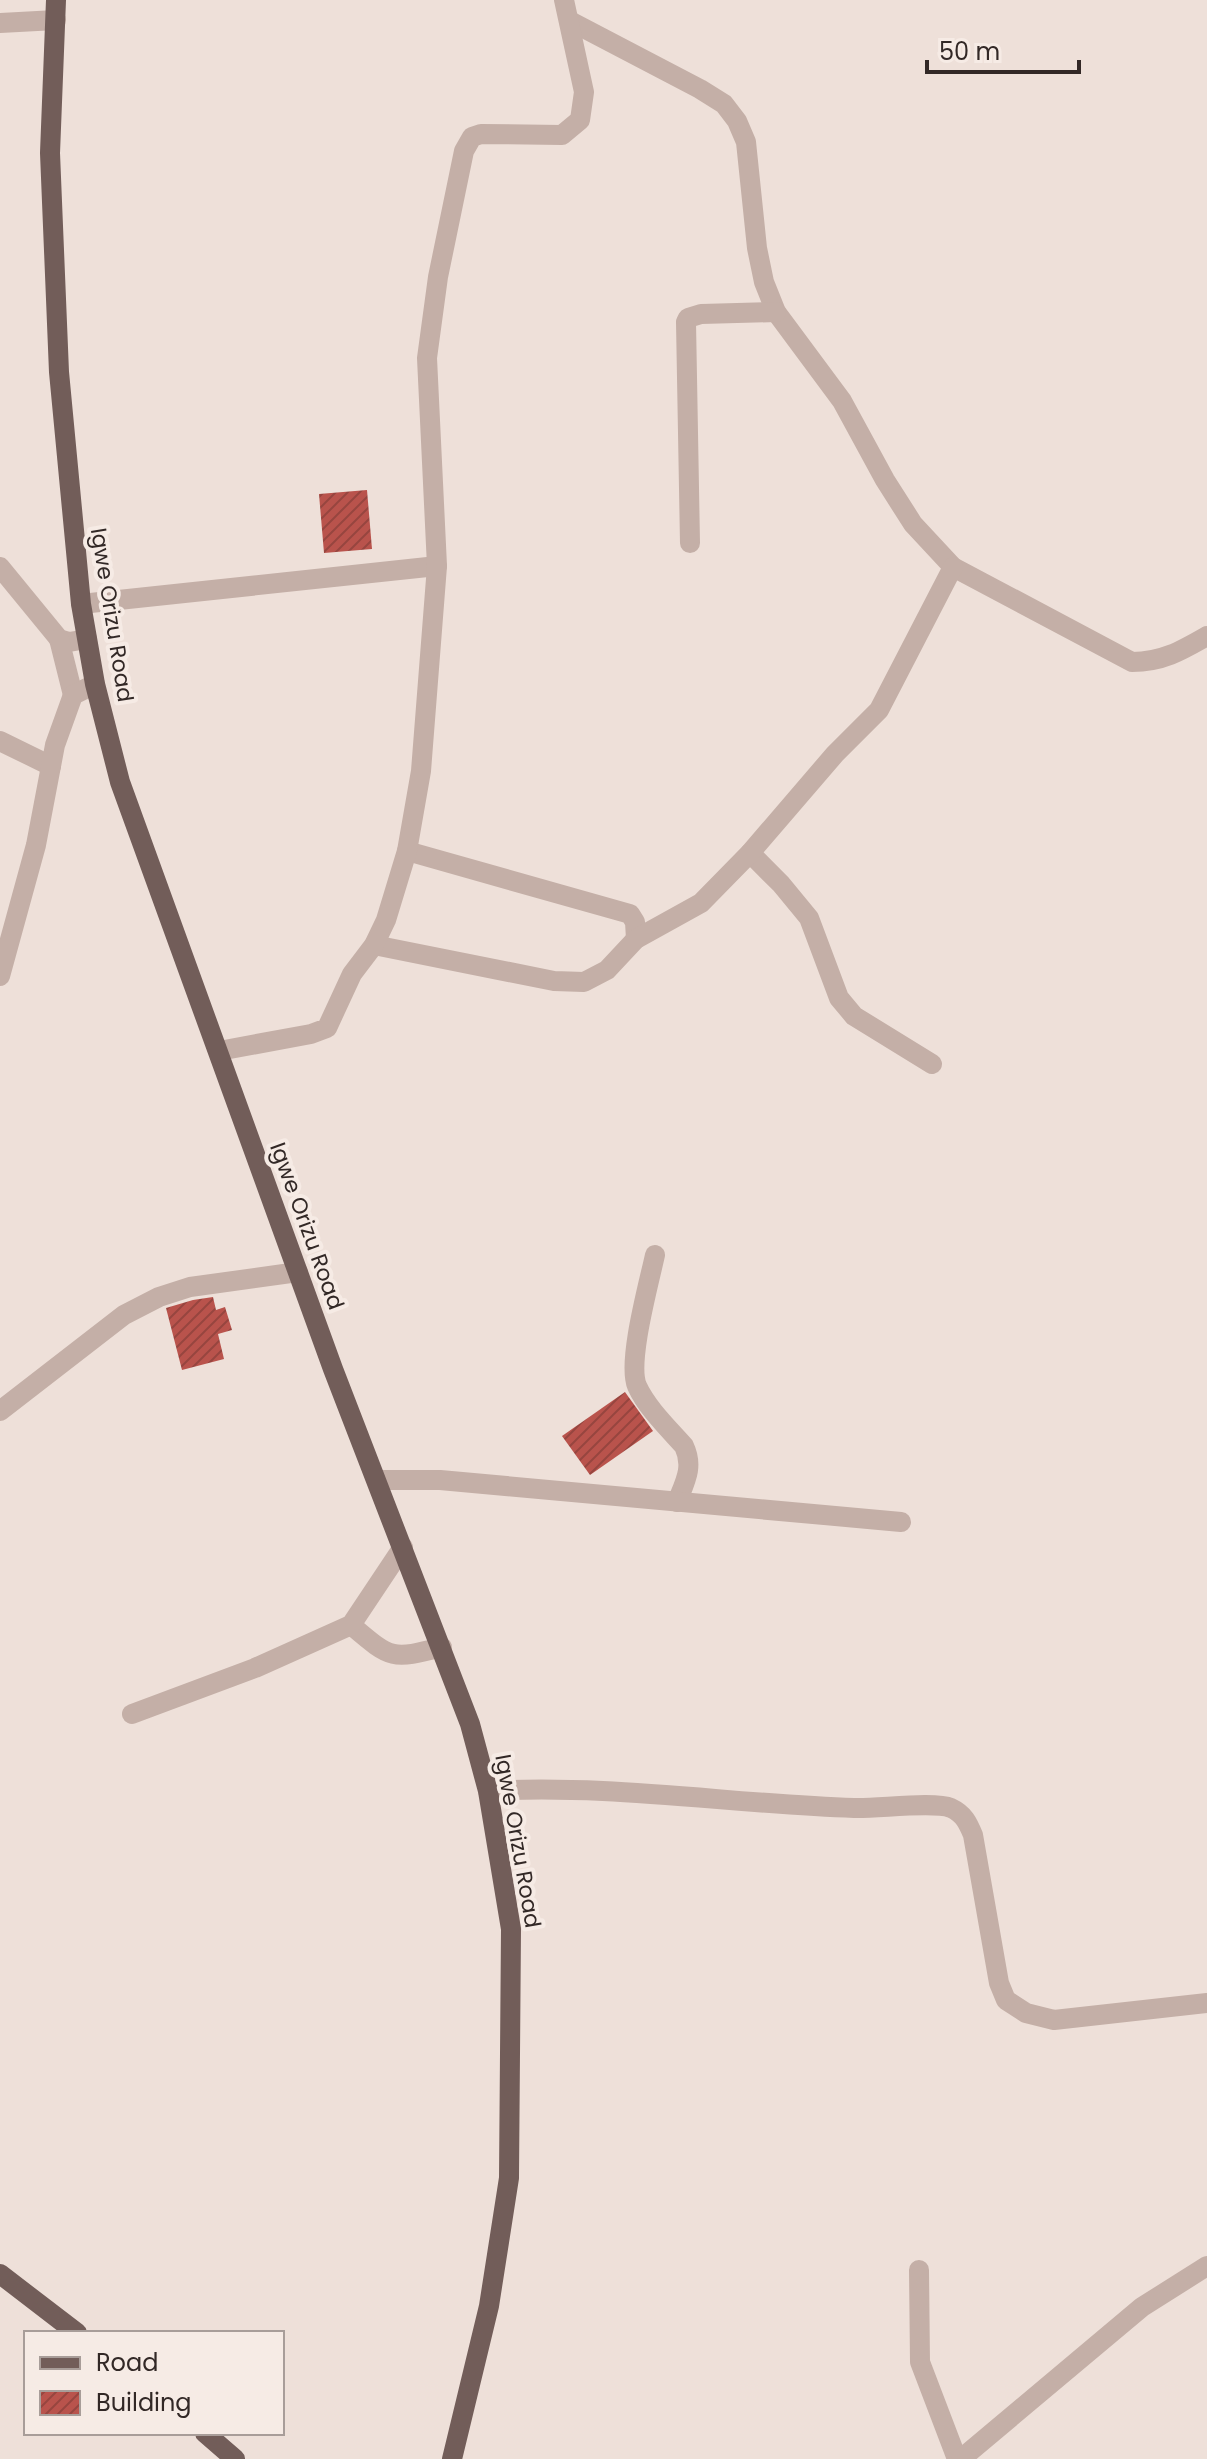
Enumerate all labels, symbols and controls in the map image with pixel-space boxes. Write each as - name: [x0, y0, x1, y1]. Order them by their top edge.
- scale bar: [927, 24, 1079, 74]
- text: 50 m: [939, 35, 1000, 68]
- street label: Igwe Orizu Road: [83, 526, 141, 704]
- street label: Igwe Orizu Road: [262, 1138, 352, 1314]
- street label: Igwe Orizu Road: [487, 1752, 549, 1930]
- legend: [24, 2331, 284, 2435]
- text: Road: [96, 2346, 158, 2379]
- text: Building: [96, 2386, 192, 2419]

